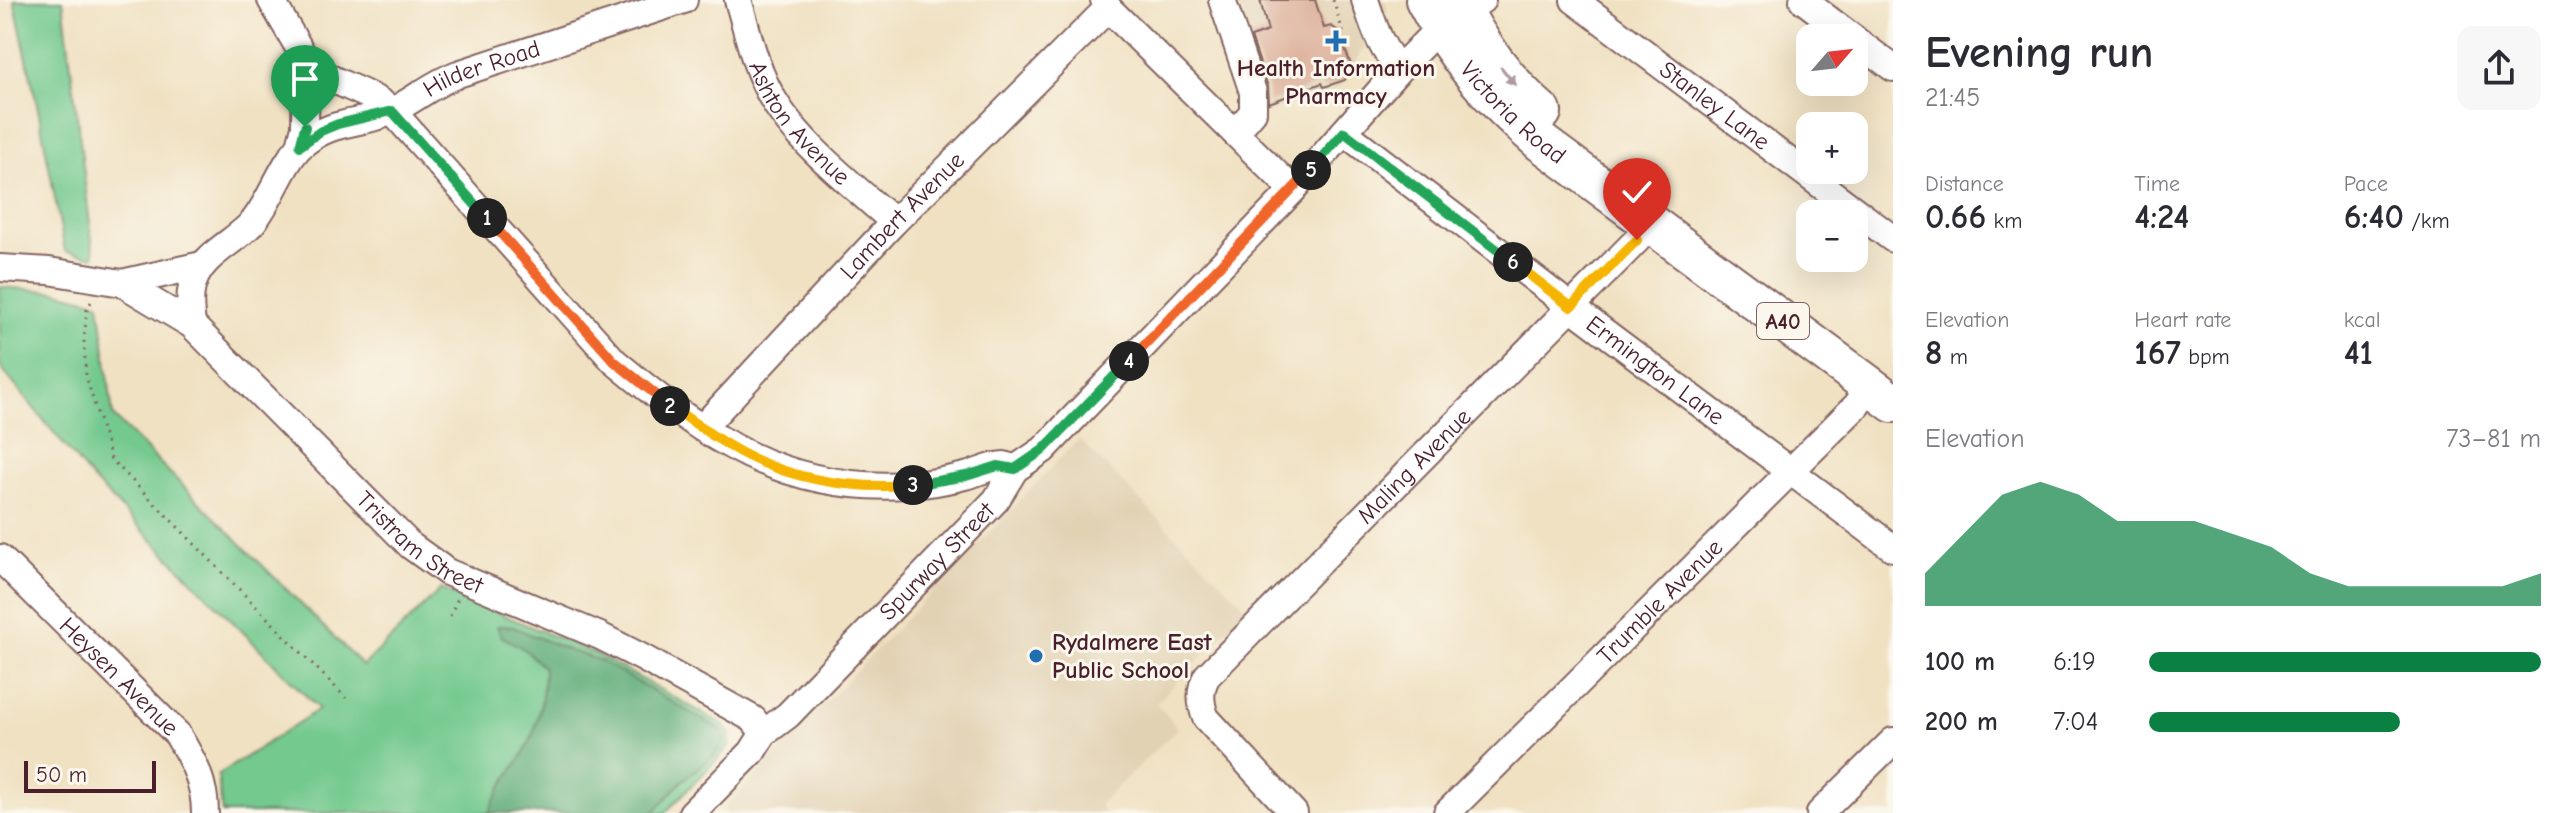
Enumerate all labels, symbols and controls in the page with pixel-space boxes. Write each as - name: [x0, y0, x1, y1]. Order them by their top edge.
- north arrow: [1796, 24, 1868, 96]
- map controls: [1796, 24, 1868, 272]
- button: share: [2457, 26, 2541, 110]
- text: Evening run: [1925, 27, 2153, 78]
- marker: Health Information Pharmacy: [1327, 32, 1345, 50]
- street label: Hilder Road: [418, 34, 544, 103]
- pin: [271, 45, 339, 127]
- place label: Health Information Pharmacy: [1237, 54, 1435, 110]
- street label: Stanley Lane: [1654, 55, 1775, 156]
- street label: Victoria Road: [1454, 56, 1571, 170]
- icon: arrive: [283, 57, 327, 101]
- street label: Ashton Avenue: [743, 57, 856, 191]
- one-way arrow: [1500, 66, 1516, 86]
- text: 21:45: [1925, 83, 1980, 113]
- button: +: [1796, 112, 1868, 184]
- street label: Lambert Avenue: [834, 146, 970, 285]
- pin: 5: [1291, 150, 1331, 190]
- text: 5: [1305, 157, 1317, 183]
- pin: [1603, 158, 1671, 240]
- icon: check: [1615, 170, 1659, 214]
- text: Distance: [1925, 171, 2004, 197]
- text: Time: [2134, 171, 2180, 197]
- text: Pace: [2344, 171, 2388, 197]
- text: 0.66: [1925, 197, 1986, 237]
- text: 4:24: [2134, 197, 2189, 237]
- text: 6:40: [2344, 197, 2404, 237]
- pin: 1: [467, 198, 507, 238]
- button: −: [1796, 200, 1868, 272]
- text: 1: [483, 205, 491, 231]
- text: km: [1986, 208, 2022, 234]
- text: /km: [2404, 208, 2450, 234]
- pin: 6: [1493, 242, 1533, 282]
- text: 6: [1507, 249, 1519, 275]
- road number: A40: [1757, 303, 1809, 339]
- text: Elevation: [1925, 307, 2009, 333]
- text: Heart rate: [2134, 307, 2231, 333]
- text: kcal: [2344, 307, 2381, 333]
- street label: Ermington Lane: [1581, 310, 1730, 431]
- text: 8: [1925, 333, 1942, 373]
- text: 167: [2134, 333, 2181, 373]
- text: 41: [2344, 333, 2373, 373]
- pin: 4: [1109, 341, 1149, 381]
- text: m: [1942, 344, 1968, 370]
- text: bpm: [2181, 344, 2230, 370]
- text: 4: [1124, 348, 1134, 374]
- pin: 2: [650, 386, 690, 426]
- text: 2: [665, 393, 675, 419]
- street label: Maling Avenue: [1351, 403, 1477, 529]
- text: Elevation: [1925, 424, 2025, 454]
- text: 73–81 m: [2446, 424, 2541, 454]
- pin: 3: [893, 465, 933, 505]
- text: 3: [908, 472, 918, 498]
- street label: Tristram Street: [351, 485, 488, 600]
- street label: Spurway Street: [874, 496, 1001, 626]
- street label: Trumble Avenue: [1591, 533, 1728, 670]
- street label: Heysen Avenue: [54, 611, 184, 742]
- place label: Rydalmere East Public School: [1052, 628, 1213, 684]
- marker: Rydalmere East Public School: [1027, 647, 1045, 665]
- text: 100 m: [1925, 647, 1995, 677]
- text: 6:19: [2053, 647, 2096, 677]
- text: 200 m: [1925, 707, 1998, 737]
- text: 7:04: [2053, 707, 2098, 737]
- scale bar: [24, 757, 156, 793]
- text: 50 m: [36, 762, 87, 788]

